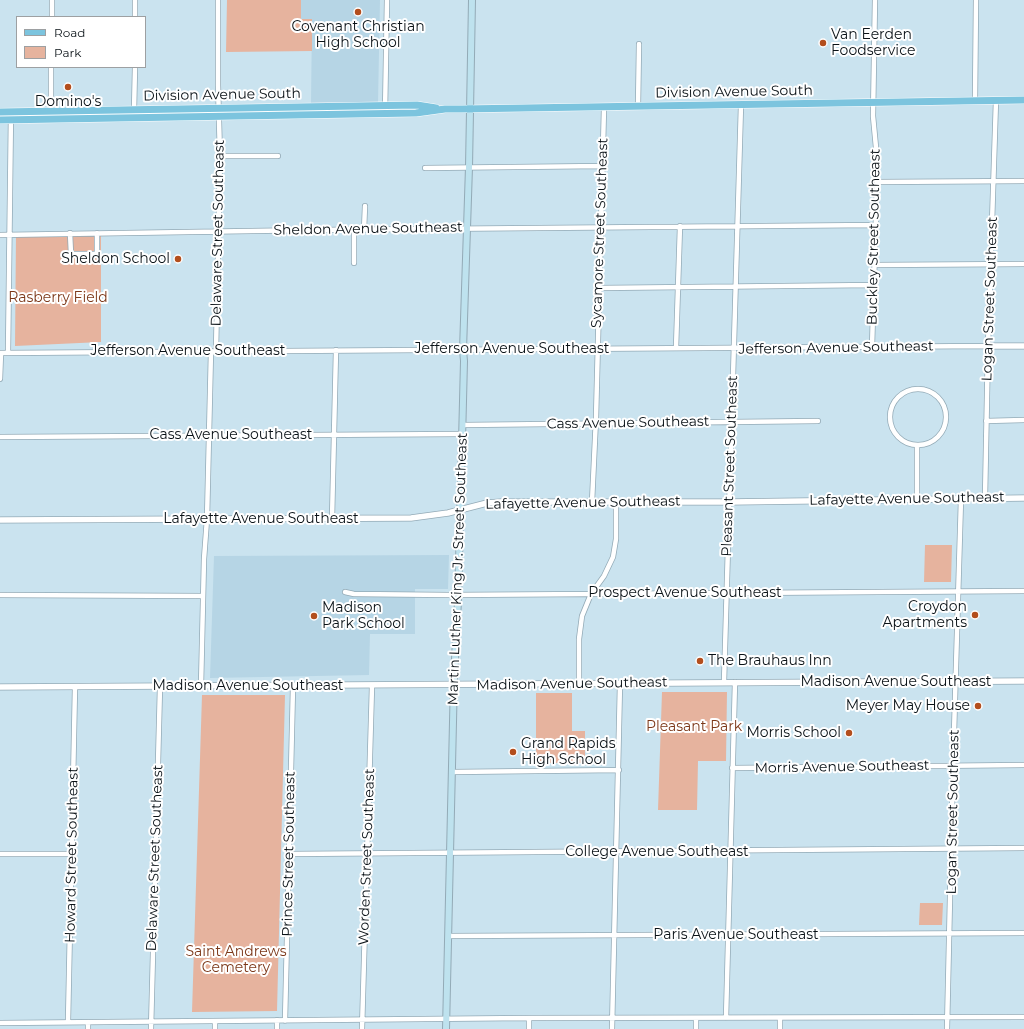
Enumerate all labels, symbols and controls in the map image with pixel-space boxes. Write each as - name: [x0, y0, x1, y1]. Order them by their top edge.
- marker: Covenant Christian High School: [353, 7, 363, 17]
- legend: [16, 16, 146, 68]
- place label: Covenant Christian High School: [291, 19, 425, 52]
- text: Road: [54, 25, 85, 40]
- place label: Van Eerden Foodservice: [831, 27, 915, 60]
- marker: Van Eerden Foodservice: [818, 38, 828, 48]
- text: Park: [54, 45, 81, 60]
- marker: Domino's: [63, 82, 73, 92]
- street label: Division Avenue South: [655, 82, 813, 102]
- street label: Division Avenue South: [143, 85, 301, 105]
- place label: Domino's: [35, 94, 101, 110]
- street label: Sycamore Street Southeast: [588, 138, 612, 328]
- street label: Delaware Street Southeast: [208, 140, 228, 326]
- street label: Buckley Street Southeast: [864, 149, 884, 325]
- street label: Logan Street Southeast: [979, 216, 1001, 382]
- street label: Sheldon Avenue Southeast: [273, 219, 463, 239]
- place label: Sheldon School: [61, 251, 170, 267]
- marker: Sheldon School: [173, 254, 183, 264]
- park label: Rasberry Field: [8, 290, 108, 306]
- street label: Jefferson Avenue Southeast: [738, 338, 934, 358]
- street label: Jefferson Avenue Southeast: [414, 341, 610, 357]
- street label: Jefferson Avenue Southeast: [90, 343, 286, 359]
- street label: Pleasant Street Southeast: [718, 375, 742, 557]
- street label: Cass Avenue Southeast: [546, 413, 710, 433]
- street label: Cass Avenue Southeast: [150, 427, 312, 443]
- street label: Martin Luther King Jr. Street Southeast: [445, 432, 471, 706]
- street label: Lafayette Avenue Southeast: [809, 489, 1005, 509]
- street label: Lafayette Avenue Southeast: [485, 493, 681, 513]
- street label: Lafayette Avenue Southeast: [163, 511, 359, 527]
- street label: Prospect Avenue Southeast: [588, 585, 782, 601]
- place label: Croydon Apartments: [882, 599, 967, 632]
- place label: Madison Park School: [322, 600, 405, 632]
- marker: Croydon Apartments: [970, 610, 980, 620]
- marker: Madison Park School: [309, 611, 319, 621]
- place label: The Brauhaus Inn: [708, 653, 832, 669]
- marker: The Brauhaus Inn: [695, 656, 705, 666]
- street label: Madison Avenue Southeast: [476, 674, 668, 694]
- street label: Madison Avenue Southeast: [800, 674, 992, 690]
- street label: Madison Avenue Southeast: [152, 678, 344, 694]
- place label: Meyer May House: [846, 698, 970, 714]
- marker: Meyer May House: [973, 701, 983, 711]
- park label: Pleasant Park: [646, 719, 742, 735]
- place label: Morris School: [746, 725, 841, 741]
- marker: Morris School: [844, 728, 854, 738]
- street label: Logan Street Southeast: [943, 729, 963, 895]
- place label: Grand Rapids High School: [521, 736, 616, 768]
- marker: Grand Rapids High School: [508, 747, 518, 757]
- street label: Morris Avenue Southeast: [754, 757, 930, 777]
- street label: Delaware Street Southeast: [143, 764, 167, 952]
- street label: Howard Street Southeast: [62, 767, 82, 943]
- street label: Worden Street Southeast: [356, 768, 378, 946]
- street label: Prince Street Southeast: [279, 771, 299, 937]
- street label: College Avenue Southeast: [565, 844, 749, 860]
- street label: Paris Avenue Southeast: [653, 927, 819, 943]
- park label: Saint Andrews Cemetery: [185, 944, 287, 976]

